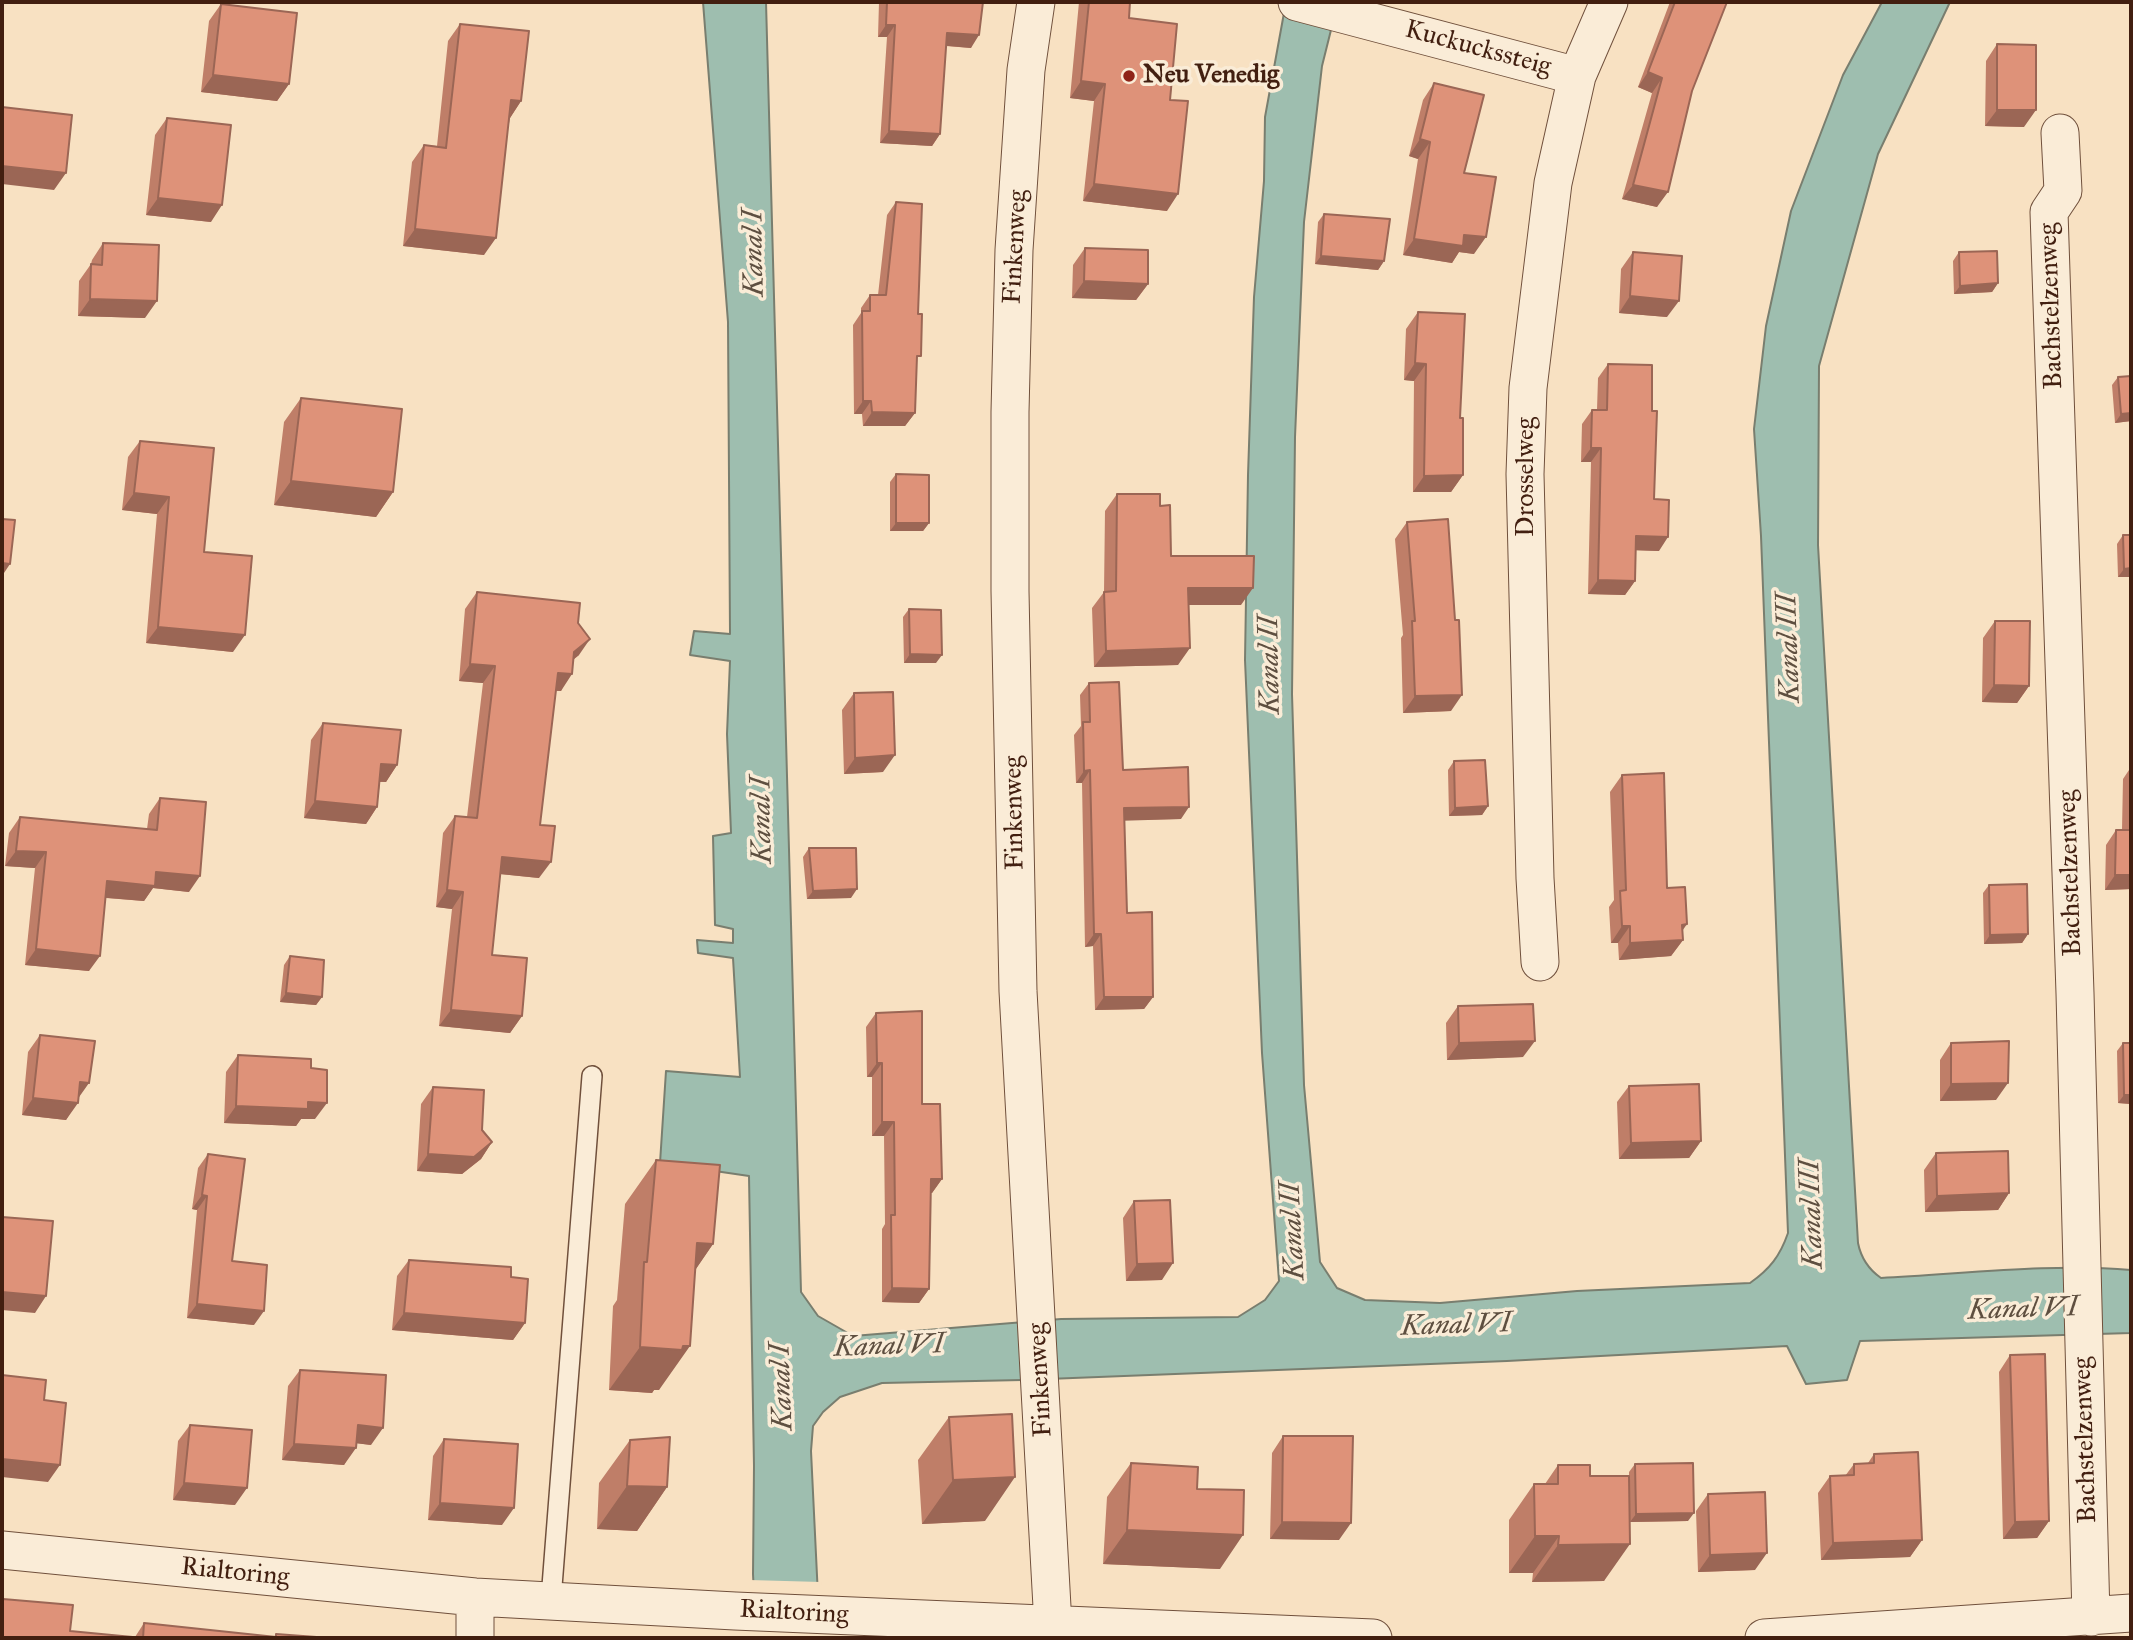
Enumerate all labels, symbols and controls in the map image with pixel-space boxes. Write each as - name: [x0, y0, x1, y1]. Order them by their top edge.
- street label: Kuckuckssteig: [1401, 15, 1555, 83]
- place label: Neu Venedig: [1143, 60, 1279, 92]
- marker: Neu Venedig: [1121, 68, 1137, 84]
- street label: Finkenweg: [997, 189, 1035, 305]
- water label: Kanal I: [737, 209, 773, 297]
- street label: Bachstelzenweg: [2034, 222, 2070, 390]
- street label: Drosselweg: [1511, 417, 1543, 537]
- water label: Kanal III: [1771, 593, 1809, 703]
- water label: Kanal II: [1253, 616, 1289, 714]
- street label: Finkenweg: [998, 756, 1032, 870]
- water label: Kanal I: [745, 776, 781, 864]
- street label: Bachstelzenweg: [2053, 789, 2089, 957]
- water label: Kanal III: [1794, 1159, 1832, 1269]
- water label: Kanal II: [1275, 1181, 1313, 1281]
- water label: Kanal VI: [1967, 1291, 2079, 1329]
- water label: Kanal VI: [1400, 1307, 1512, 1345]
- street label: Finkenweg: [1022, 1322, 1060, 1438]
- water label: Kanal VI: [833, 1328, 945, 1366]
- water label: Kanal I: [765, 1343, 801, 1431]
- street label: Bachstelzenweg: [2068, 1356, 2104, 1524]
- street label: Rialtoring: [179, 1552, 291, 1594]
- street label: Rialtoring: [739, 1595, 849, 1631]

